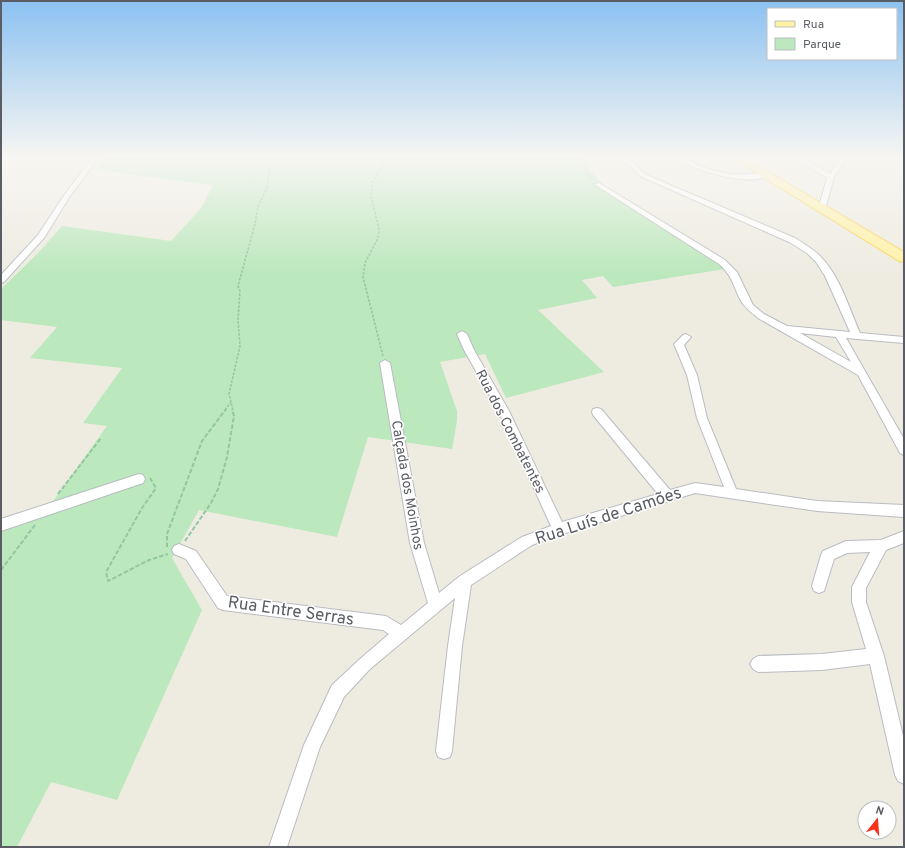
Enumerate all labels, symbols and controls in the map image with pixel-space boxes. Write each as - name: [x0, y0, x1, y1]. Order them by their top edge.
- legend: [767, 8, 897, 60]
- text: Rua: [803, 17, 824, 33]
- text: Parque: [803, 37, 841, 53]
- street label: Rua dos Combatentes: [471, 367, 548, 496]
- street label: Calçada dos Moinhos: [387, 419, 426, 551]
- street label: Rua Luís de Camões: [533, 483, 685, 551]
- street label: Rua Entre Serras: [226, 592, 355, 632]
- north arrow: [857, 800, 897, 840]
- text: N: [874, 804, 885, 819]

